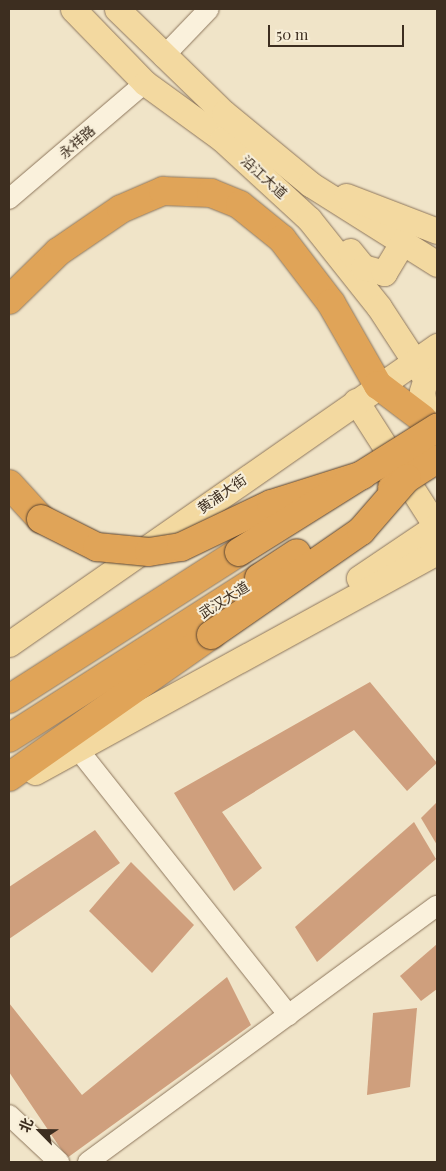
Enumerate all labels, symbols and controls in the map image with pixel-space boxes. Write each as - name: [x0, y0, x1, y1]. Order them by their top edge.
- scale bar: [271, 15, 407, 47]
- text: 50 m: [276, 24, 308, 44]
- street label: 永祥路: [56, 122, 98, 162]
- street label: 沿江大道: [238, 152, 290, 202]
- street label: 黄浦大街: [194, 471, 250, 517]
- street label: 武汉大道: [196, 578, 252, 622]
- north arrow: [15, 1106, 65, 1156]
- text: 北: [14, 1115, 37, 1135]

